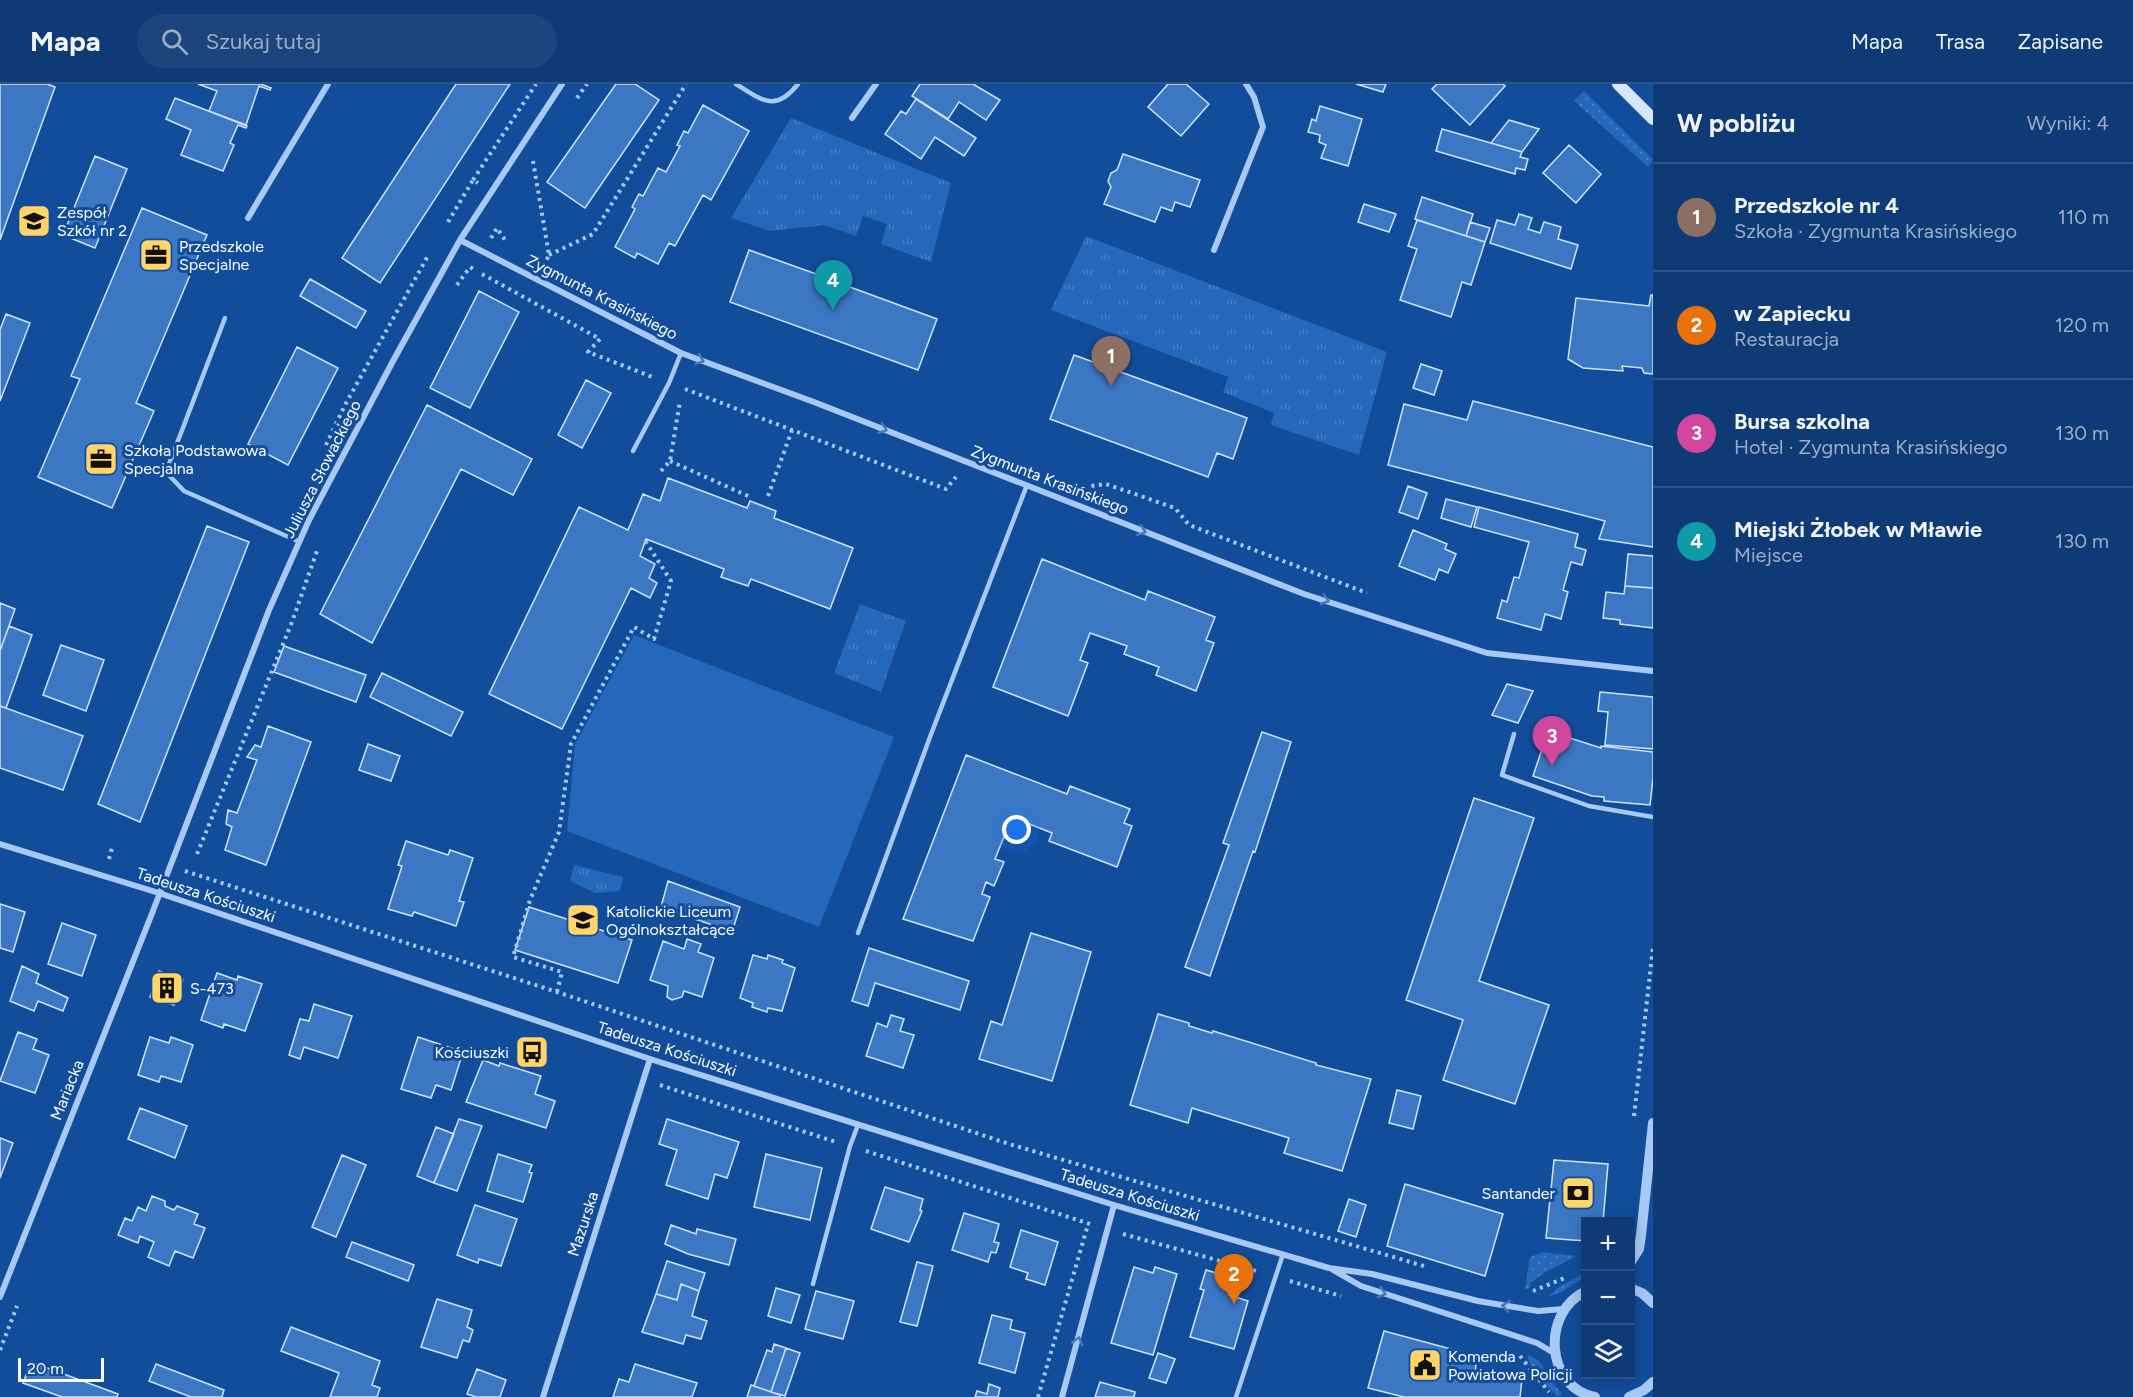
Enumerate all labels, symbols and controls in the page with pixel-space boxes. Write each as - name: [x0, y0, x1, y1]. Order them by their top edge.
- search box: [137, 14, 557, 68]
- text: Mapa: [30, 24, 101, 58]
- icon: search: [158, 25, 191, 58]
- text: Szukaj tutaj: [206, 28, 321, 55]
- text: Mapa: [1851, 29, 1903, 54]
- text: Trasa: [1936, 29, 1985, 54]
- text: Zapisane: [2018, 29, 2103, 54]
- text: W pobliżu: [1677, 107, 1795, 139]
- text: Wyniki: 4: [2027, 111, 2109, 135]
- text: Przedszkole nr 4: [1734, 192, 1899, 219]
- school or university icon: Zespół Szkół nr 2: [16, 203, 52, 239]
- place label: Zespół Szkół nr 2: [57, 203, 127, 240]
- text: 1: [1692, 205, 1701, 229]
- text: 110 m: [2058, 205, 2109, 229]
- text: Szkoła · Zygmunta Krasińskiego: [1734, 219, 2017, 243]
- office icon: Przedszkole Specjalne: [138, 237, 174, 273]
- place label: Przedszkole Specjalne: [179, 237, 264, 274]
- street label: Zygmunta Krasińskiego: [523, 251, 681, 343]
- pin: 4: [814, 260, 852, 310]
- text: w Zapiecku: [1734, 300, 1851, 327]
- text: 2: [1691, 313, 1702, 337]
- text: 120 m: [2055, 313, 2109, 337]
- text: Restauracja: [1734, 327, 1839, 351]
- pin: 1: [1092, 336, 1130, 386]
- one-way arrow: [694, 353, 705, 365]
- street label: Juliusza Słowackiego: [279, 397, 365, 541]
- text: Bursa szkolna: [1734, 408, 1870, 435]
- text: 3: [1691, 421, 1702, 445]
- text: 130 m: [2055, 421, 2109, 445]
- one-way arrow: [876, 422, 887, 434]
- text: Hotel · Zygmunta Krasińskiego: [1734, 435, 2007, 459]
- office icon: Szkoła Podstawowa Specjalna: [83, 441, 119, 477]
- place label: Szkoła Podstawowa Specjalna: [124, 441, 266, 478]
- street label: Zygmunta Krasińskiego: [969, 441, 1131, 519]
- text: Miejski Żłobek w Mławie: [1734, 516, 1982, 543]
- one-way arrow: [1136, 524, 1147, 536]
- text: 4: [1690, 529, 1703, 553]
- text: 130 m: [2055, 529, 2109, 553]
- text: Miejsce: [1734, 543, 1803, 567]
- one-way arrow: [1319, 593, 1330, 606]
- pin: 3: [1532, 716, 1572, 766]
- your location: [1002, 815, 1031, 844]
- street label: Tadeusza Kościuszki: [134, 864, 278, 926]
- school or university icon: Katolickie Liceum Ogólnokształcące: [565, 902, 601, 938]
- place label: Katolickie Liceum Ogólnokształcące: [606, 902, 735, 939]
- building icon: S-473: [149, 970, 185, 1006]
- place label: S-473: [190, 979, 234, 998]
- street label: Tadeusza Kościuszki: [595, 1018, 739, 1080]
- bus stop icon: Kościuszki: [514, 1034, 550, 1070]
- place label: Kościuszki: [434, 1043, 509, 1062]
- street label: Mariacka: [46, 1057, 88, 1123]
- street label: Tadeusza Kościuszki: [1058, 1165, 1202, 1225]
- bank icon: Santander: [1560, 1175, 1596, 1211]
- place label: Santander: [1481, 1184, 1556, 1203]
- street label: Mazurska: [564, 1189, 602, 1259]
- map controls: [1581, 1217, 1635, 1379]
- button: +: [1581, 1217, 1635, 1271]
- pin: 2: [1214, 1254, 1254, 1304]
- button: −: [1581, 1271, 1635, 1325]
- one-way arrow: [1376, 1286, 1387, 1298]
- one-way arrow: [1502, 1300, 1511, 1312]
- button: layers: [1581, 1325, 1635, 1379]
- one-way arrow: [1070, 1336, 1083, 1346]
- public building icon: Komenda Powiatowa Policji: [1407, 1347, 1443, 1383]
- place label: Komenda Powiatowa Policji: [1448, 1347, 1572, 1384]
- scale bar: [18, 1355, 104, 1382]
- text: 20 m: [27, 1359, 64, 1378]

